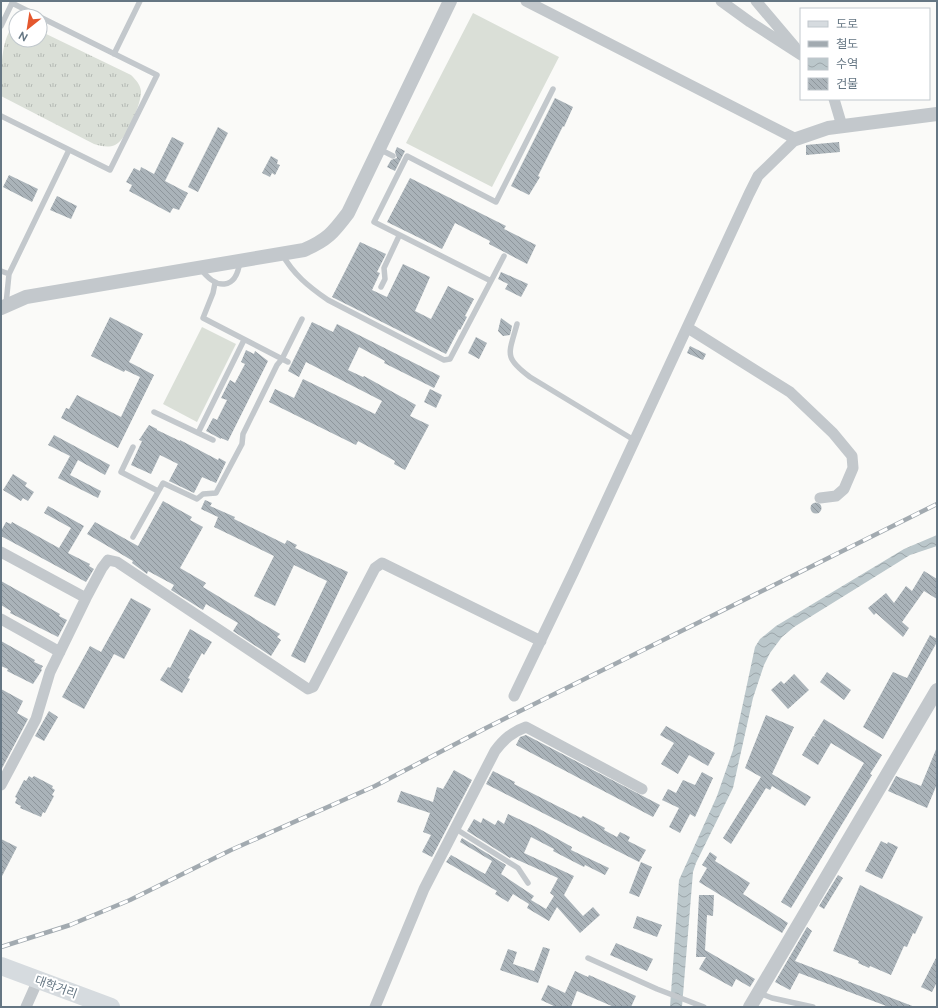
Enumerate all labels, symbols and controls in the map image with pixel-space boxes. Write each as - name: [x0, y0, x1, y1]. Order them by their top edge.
- north arrow: [8, 8, 48, 48]
- legend: [800, 8, 930, 100]
- text: 도로: [836, 17, 858, 31]
- text: N: [16, 28, 30, 44]
- text: 철도: [836, 37, 858, 51]
- text: 수역: [836, 57, 858, 71]
- text: 건물: [836, 77, 858, 91]
- street label: 대학거리: [33, 973, 79, 1001]

